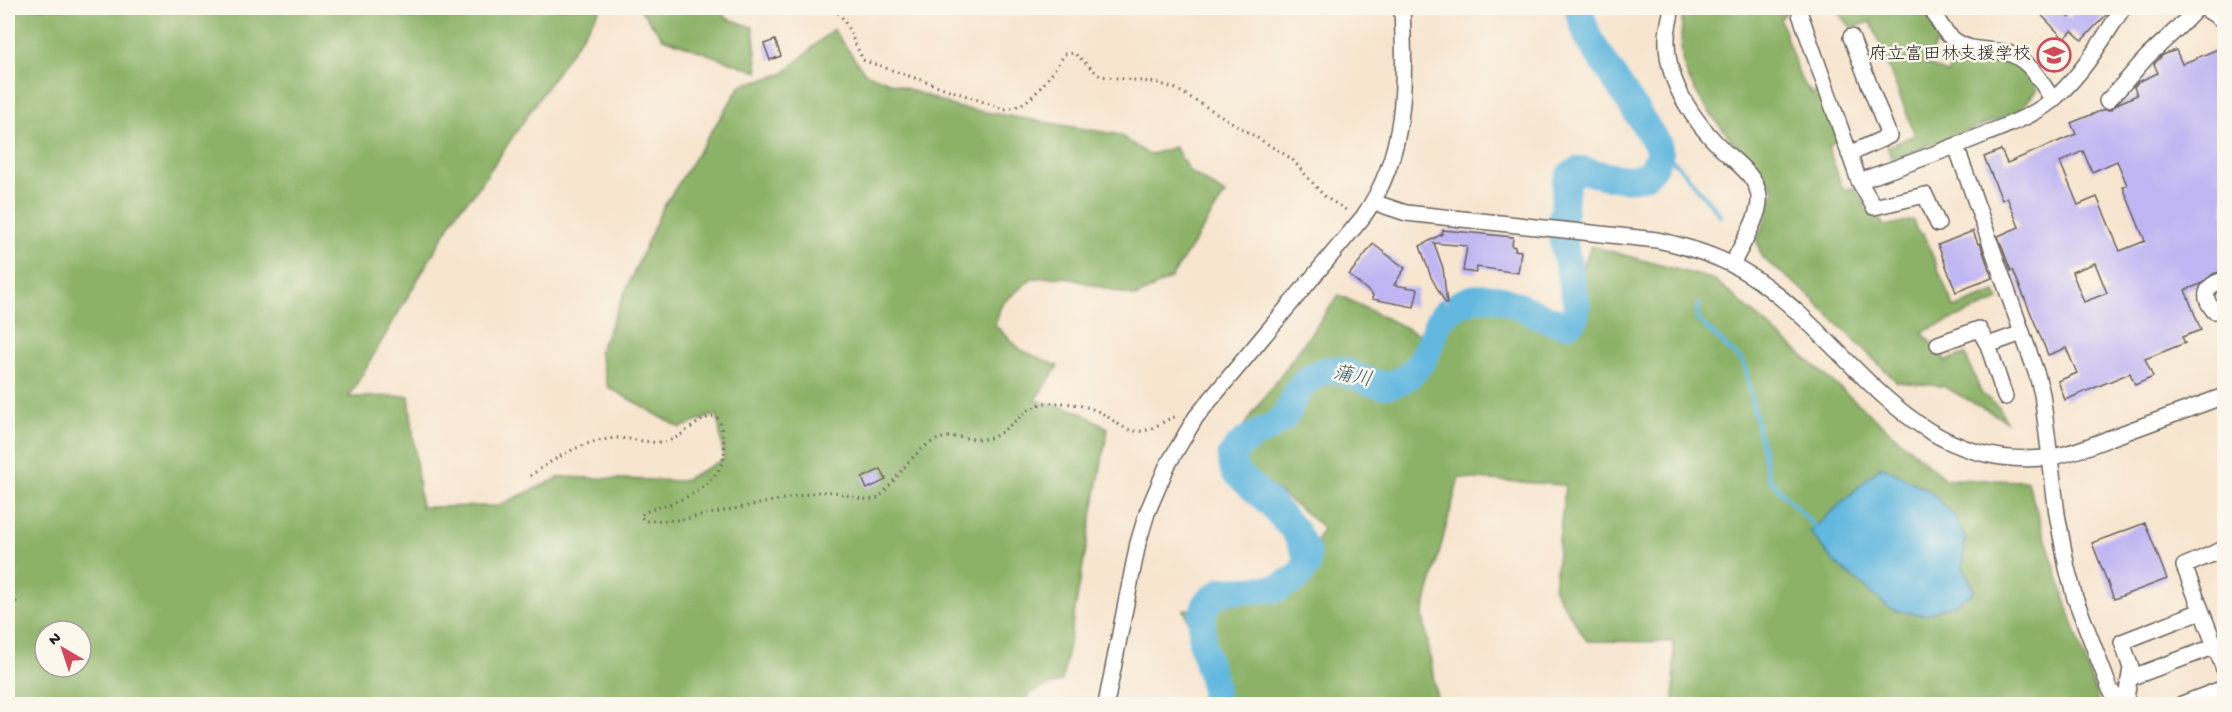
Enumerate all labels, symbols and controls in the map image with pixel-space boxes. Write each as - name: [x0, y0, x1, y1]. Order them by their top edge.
- school or university icon: 府立富田林支援学校: [2036, 37, 2072, 73]
- place label: 府立富田林支援学校: [1869, 44, 2031, 66]
- water label: 蒲川: [1330, 361, 1374, 393]
- north arrow: [33, 619, 93, 679]
- text: N: [46, 629, 66, 651]

